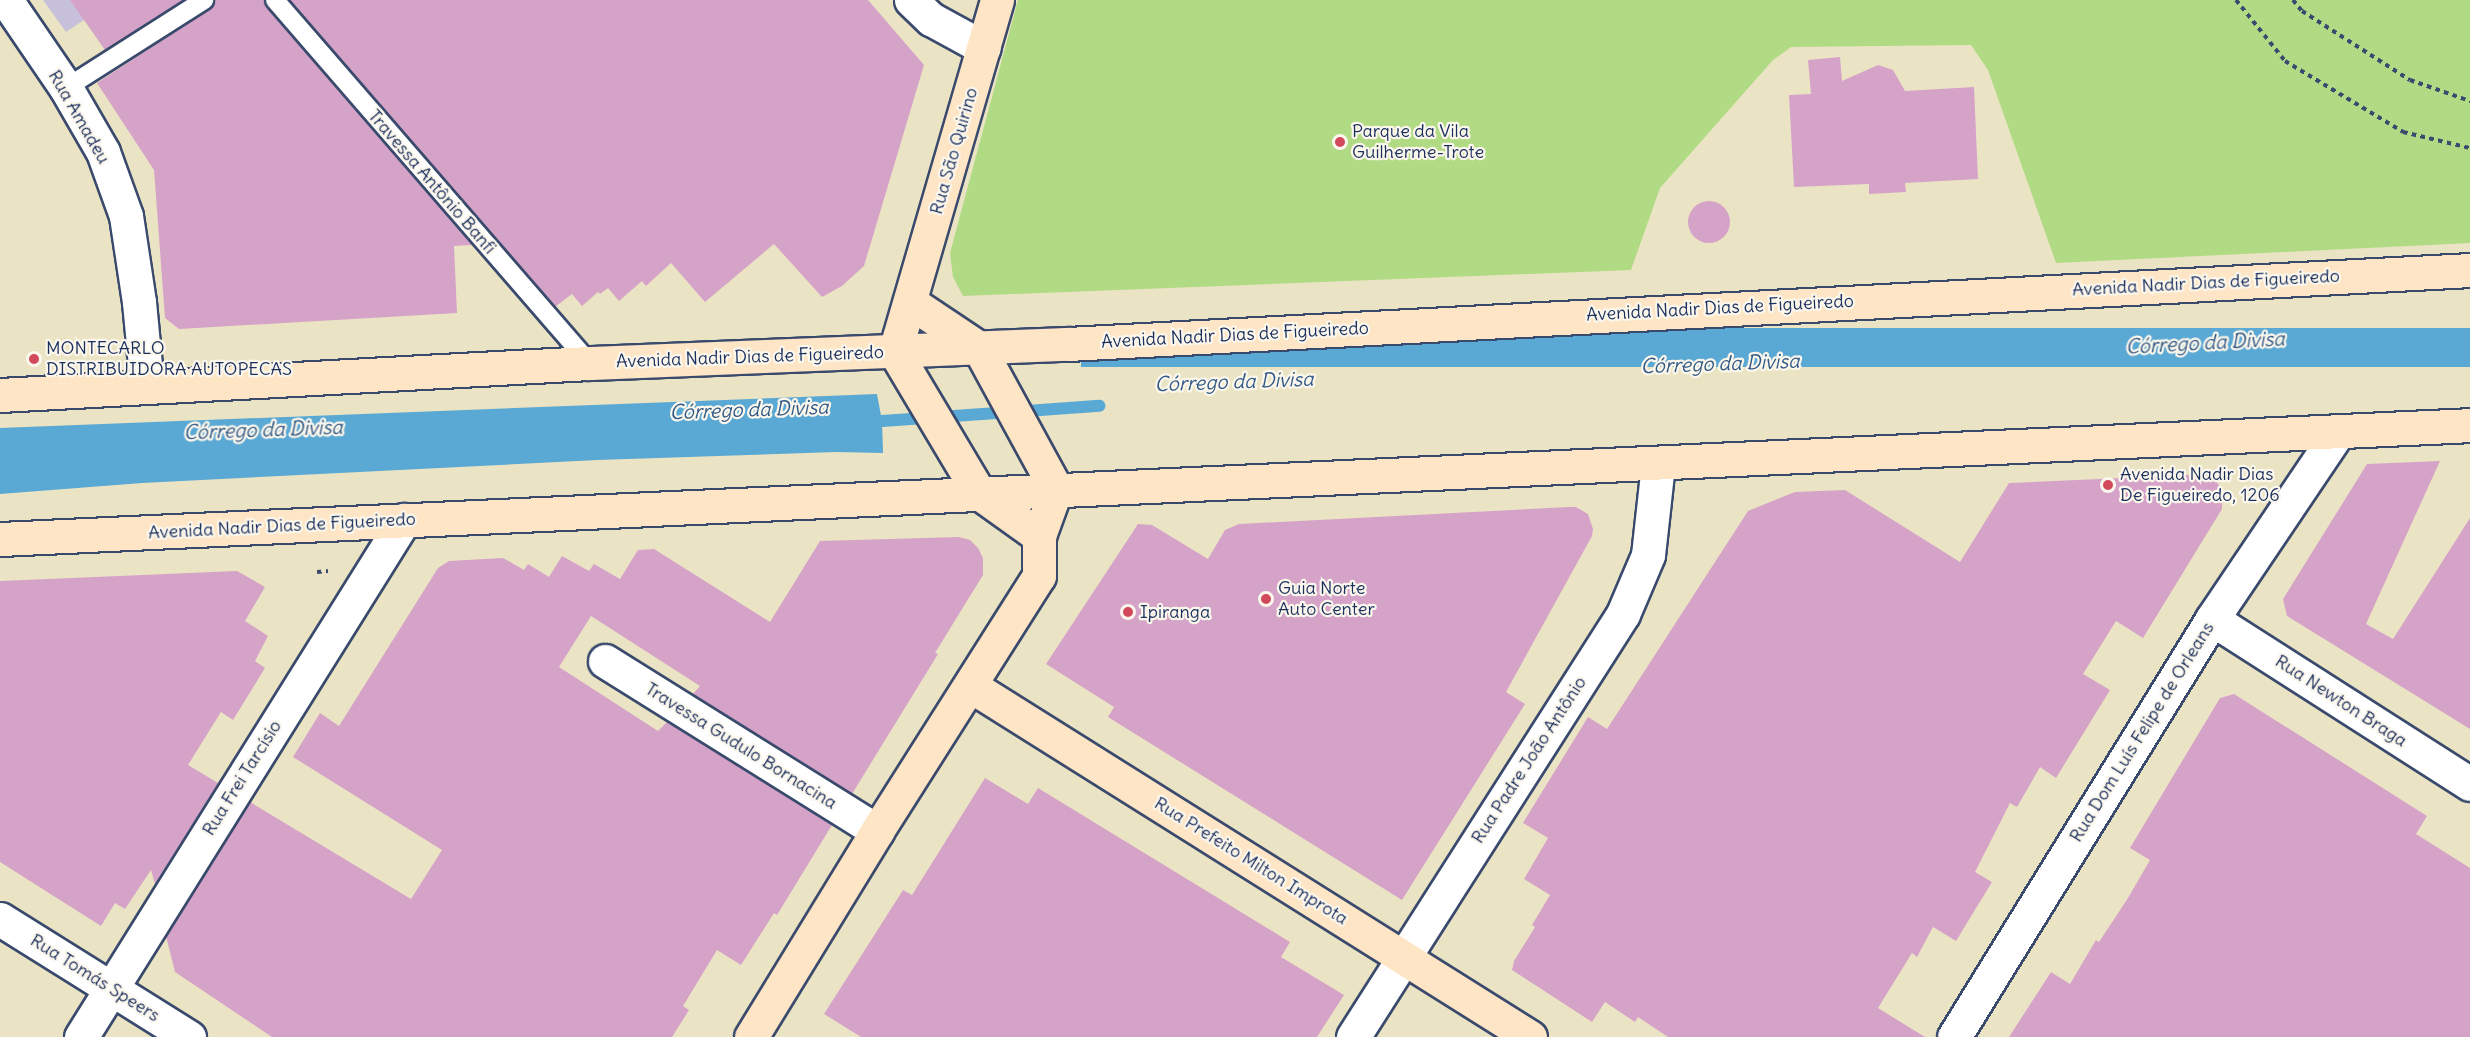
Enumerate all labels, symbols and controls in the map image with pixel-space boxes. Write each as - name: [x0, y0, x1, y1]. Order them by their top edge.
- street label: Rua Amadeu: [43, 66, 115, 168]
- street label: Rua São Quirino: [926, 85, 982, 217]
- street label: Travessa Antônio Banfi: [363, 105, 501, 259]
- place label: Parque da Vila Guilherme-Trote: [1352, 121, 1484, 164]
- marker: Parque da Vila Guilherme-Trote: [1333, 135, 1347, 149]
- street label: Avenida Nadir Dias de Figueiredo: [2072, 265, 2340, 301]
- street label: Avenida Nadir Dias de Figueiredo: [1586, 290, 1854, 326]
- street label: Avenida Nadir Dias de Figueiredo: [1101, 317, 1369, 353]
- water label: Córrego da Divisa: [2125, 326, 2285, 358]
- place label: MONTECARLO DISTRIBUIDORA AUTOPECAS: [46, 338, 292, 380]
- street label: Avenida Nadir Dias de Figueiredo: [616, 342, 884, 372]
- water label: Córrego da Divisa: [1640, 348, 1800, 378]
- marker: MONTECARLO DISTRIBUIDORA AUTOPECAS: [27, 352, 41, 366]
- water label: Córrego da Divisa: [1154, 366, 1314, 396]
- water label: Córrego da Divisa: [669, 394, 829, 424]
- water label: Córrego da Divisa: [183, 414, 343, 444]
- place label: Avenida Nadir Dias De Figueiredo, 1206: [2120, 464, 2280, 506]
- marker: Avenida Nadir Dias De Figueiredo, 1206: [2101, 478, 2115, 492]
- street label: Avenida Nadir Dias de Figueiredo: [148, 508, 416, 544]
- place label: Guia Norte Auto Center: [1278, 578, 1375, 620]
- marker: Guia Norte Auto Center: [1259, 592, 1273, 606]
- place label: Ipiranga: [1140, 601, 1210, 623]
- marker: Ipiranga: [1121, 605, 1135, 619]
- street label: Rua Dom Luís Felipe de Orleans: [2065, 618, 2219, 846]
- street label: Rua Newton Braga: [2271, 650, 2411, 752]
- street label: Rua Padre João Antônio: [1467, 672, 1591, 848]
- street label: Travessa Gudulo Bornacina: [641, 678, 841, 814]
- street label: Rua Frei Tarcísio: [198, 716, 286, 840]
- street label: Rua Prefeito Milton Improta: [1150, 792, 1352, 930]
- street label: Rua Tomás Speers: [26, 930, 164, 1026]

